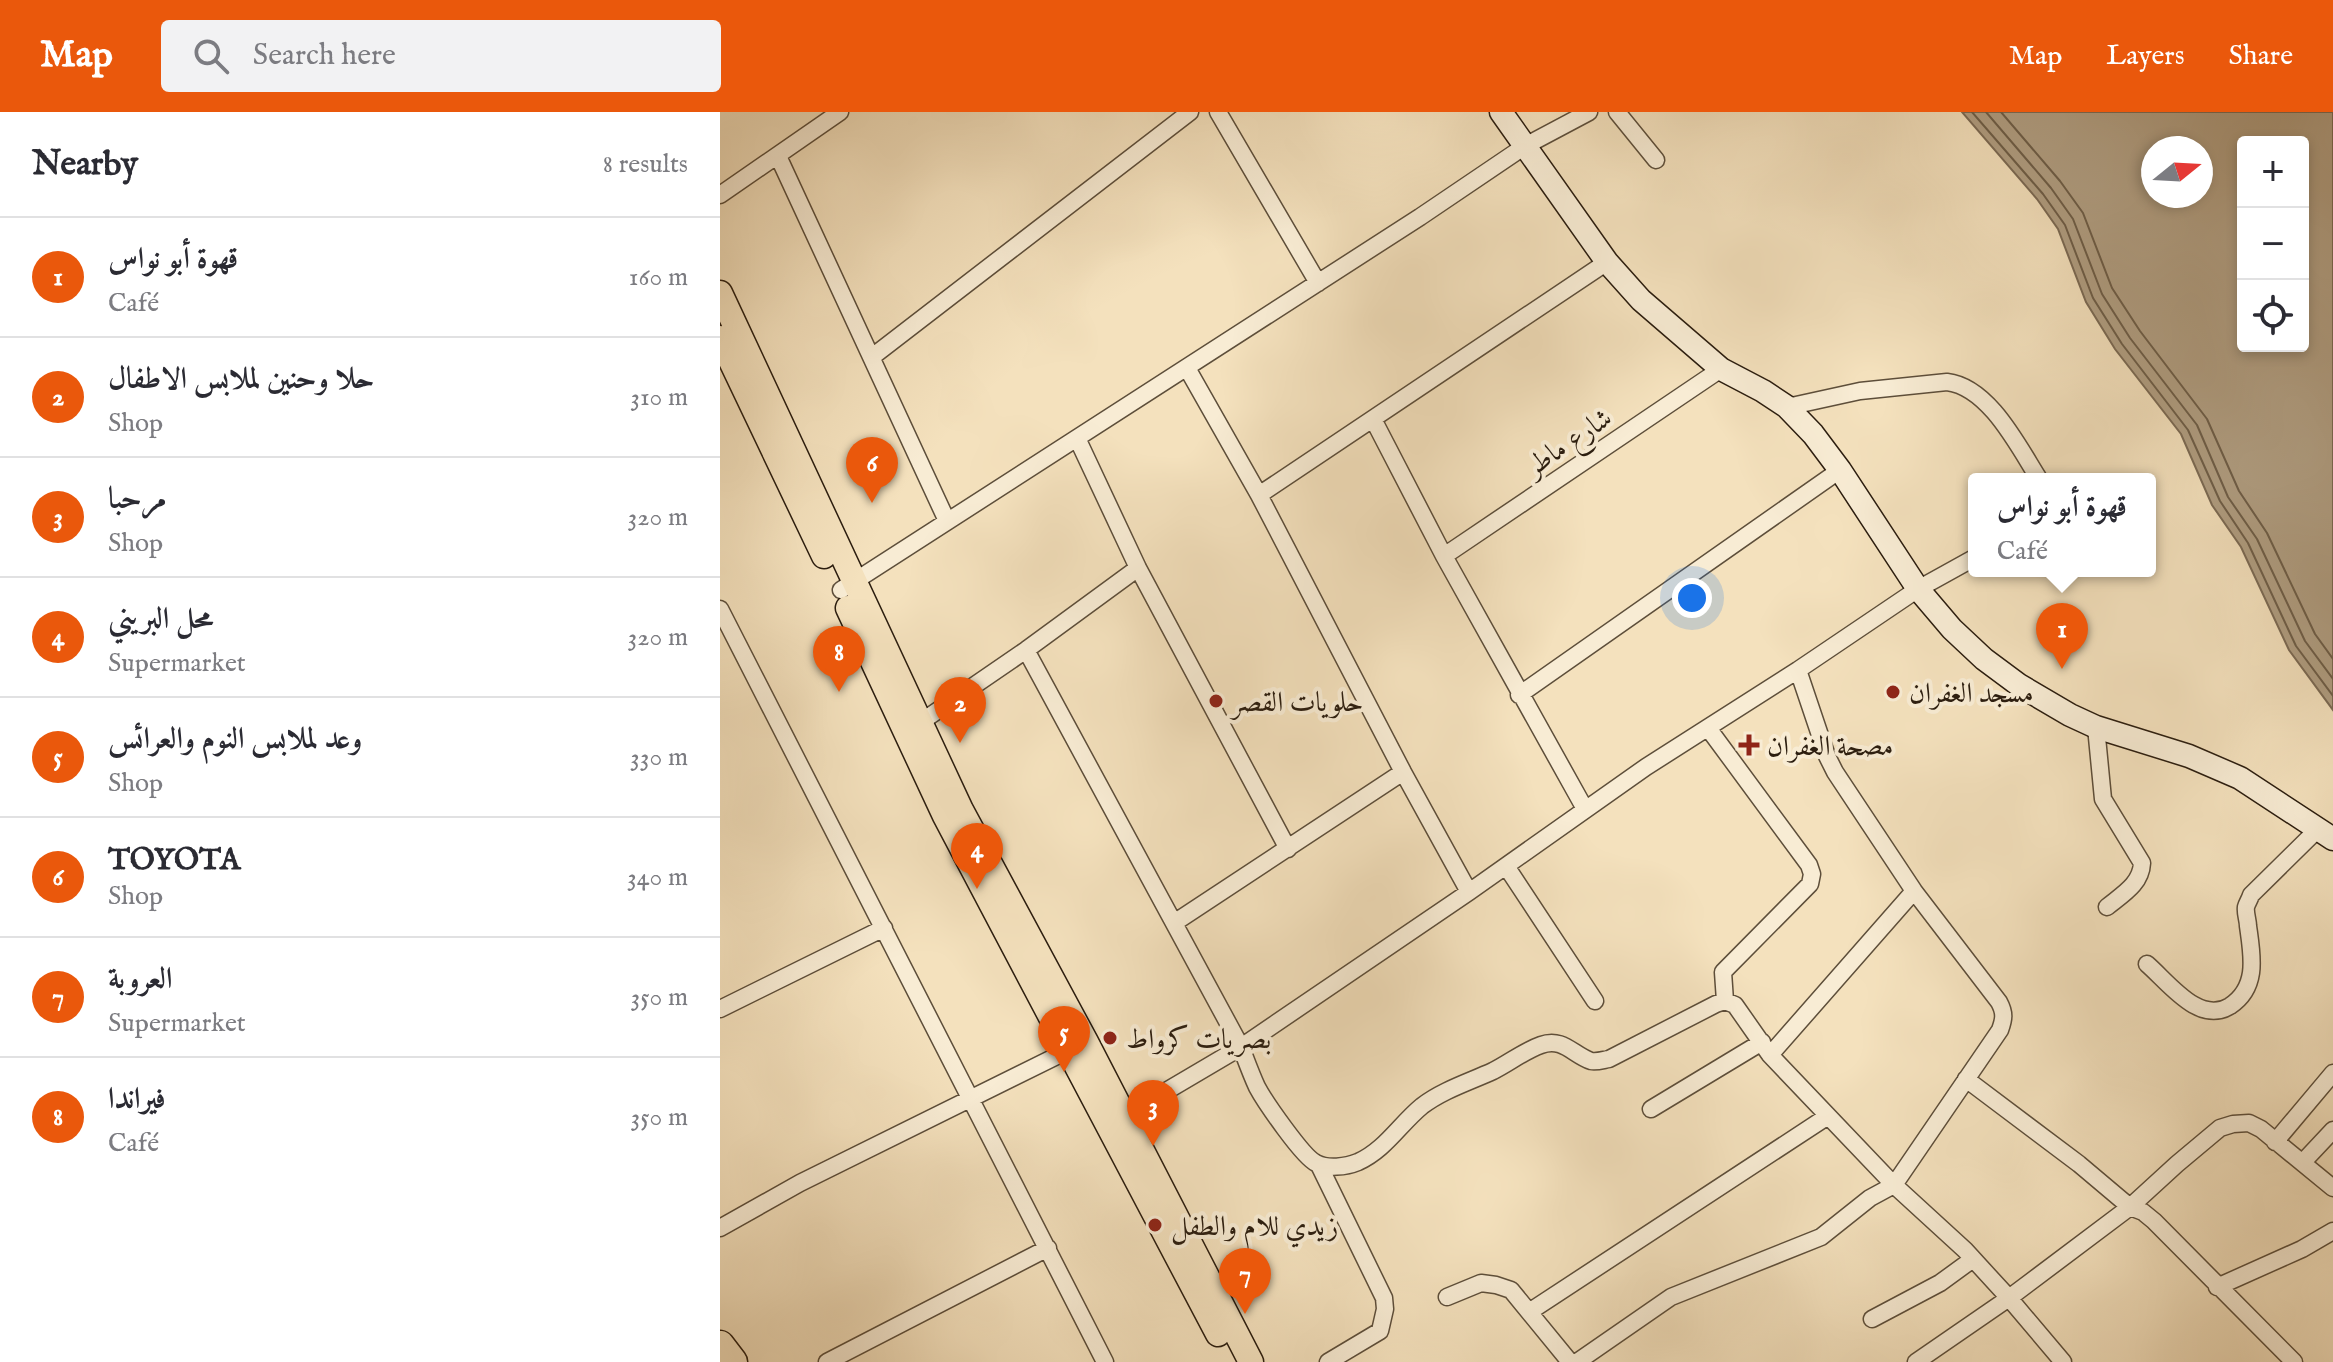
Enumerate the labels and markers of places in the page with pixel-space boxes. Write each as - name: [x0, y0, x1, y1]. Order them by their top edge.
- pin: 6: [846, 437, 898, 503]
- pin: 1: [2036, 603, 2088, 669]
- pin: 8: [813, 626, 865, 692]
- pin: 2: [934, 677, 986, 743]
- place label: مسجد الغفران: [1909, 677, 2034, 712]
- marker: مسجد الغفران: [1884, 683, 1902, 701]
- place label: حلويات القصر: [1229, 686, 1364, 721]
- marker: حلويات القصر: [1207, 692, 1225, 710]
- place label: مصحة الغفران: [1767, 730, 1893, 765]
- marker: مصحة الغفران: [1738, 734, 1760, 756]
- pin: 4: [951, 823, 1003, 889]
- pin: 5: [1038, 1006, 1090, 1072]
- place label: بصريات كرواط: [1126, 1023, 1271, 1058]
- marker: بصريات كرواط: [1101, 1029, 1119, 1047]
- pin: 3: [1127, 1080, 1179, 1146]
- place label: زيدي للام والطفل: [1171, 1210, 1338, 1250]
- marker: زيدي للام والطفل: [1146, 1216, 1164, 1234]
- pin: 7: [1219, 1248, 1271, 1314]

